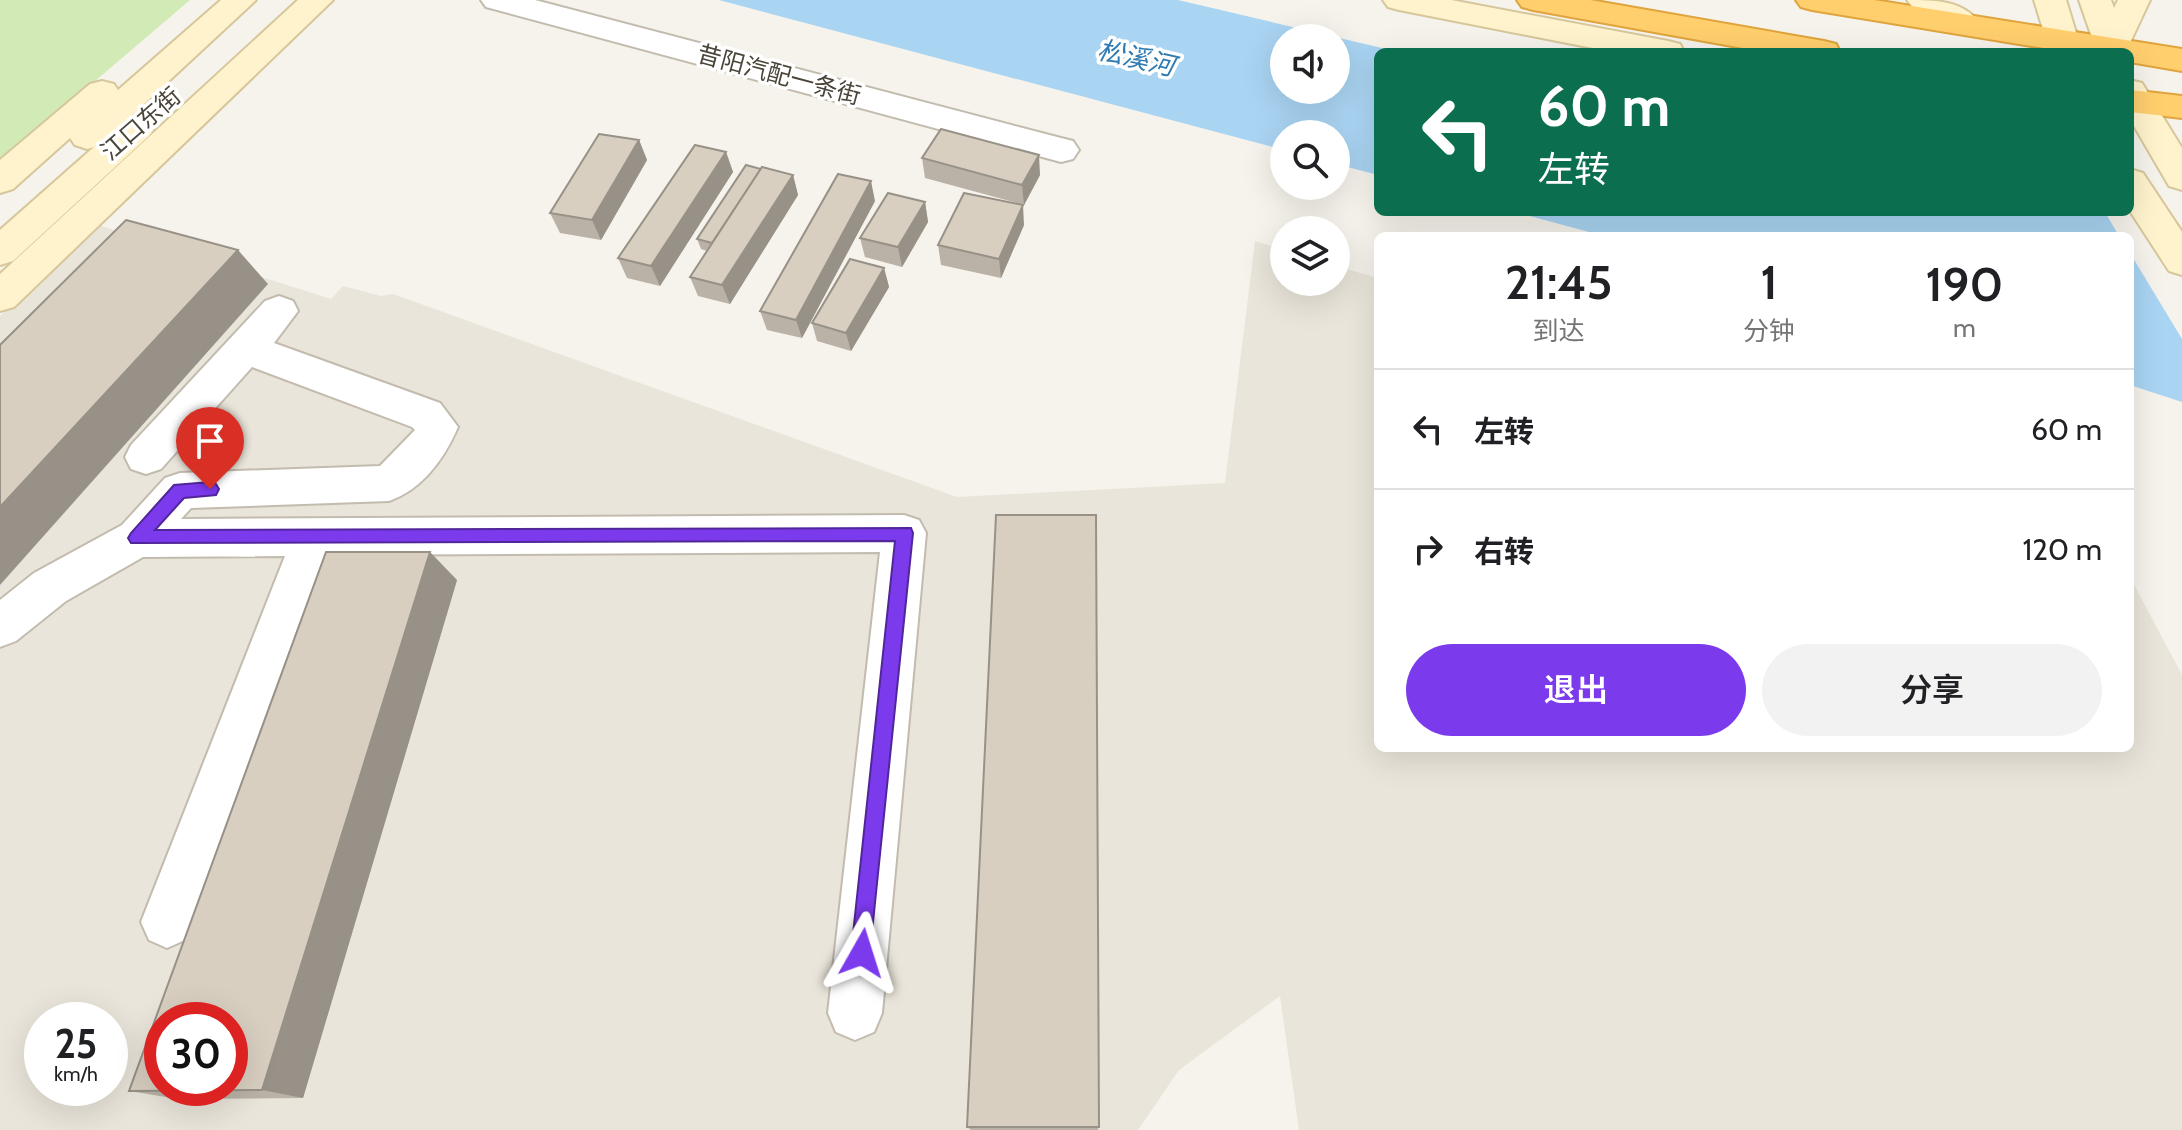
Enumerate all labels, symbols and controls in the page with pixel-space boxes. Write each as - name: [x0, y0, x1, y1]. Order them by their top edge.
- map controls: [1270, 24, 1350, 296]
- button: sound: [1270, 24, 1350, 104]
- water label: 松溪河: [1094, 34, 1182, 83]
- street label: 昔阳汽配一条街: [694, 39, 864, 110]
- text: 60 m: [1538, 72, 1670, 140]
- icon: left: [1406, 80, 1510, 184]
- street label: 江口东街: [95, 81, 186, 166]
- button: search: [1270, 120, 1350, 200]
- text: 左转: [1538, 147, 1610, 191]
- button: layers: [1270, 216, 1350, 296]
- text: 21:45: [1505, 253, 1612, 311]
- text: 1: [1760, 253, 1777, 311]
- text: 190: [1926, 255, 2003, 313]
- text: m: [1953, 312, 1976, 344]
- text: 到达: [1532, 315, 1584, 347]
- text: 分钟: [1743, 315, 1795, 347]
- pin: [176, 407, 244, 489]
- icon: left: [1406, 407, 1450, 451]
- text: 60 m: [2031, 411, 2102, 448]
- text: 左转: [1474, 413, 1534, 450]
- icon: arrive: [188, 419, 232, 463]
- icon: right: [1406, 527, 1450, 571]
- text: 120 m: [2022, 531, 2102, 568]
- text: 右转: [1474, 533, 1534, 570]
- button: 退出: [1406, 644, 1746, 736]
- button: 分享: [1762, 644, 2102, 736]
- position arrow: [820, 911, 904, 995]
- speed limit sign: 30: [144, 1002, 248, 1106]
- text: 25: [55, 1019, 97, 1068]
- text: km/h: [54, 1062, 98, 1086]

